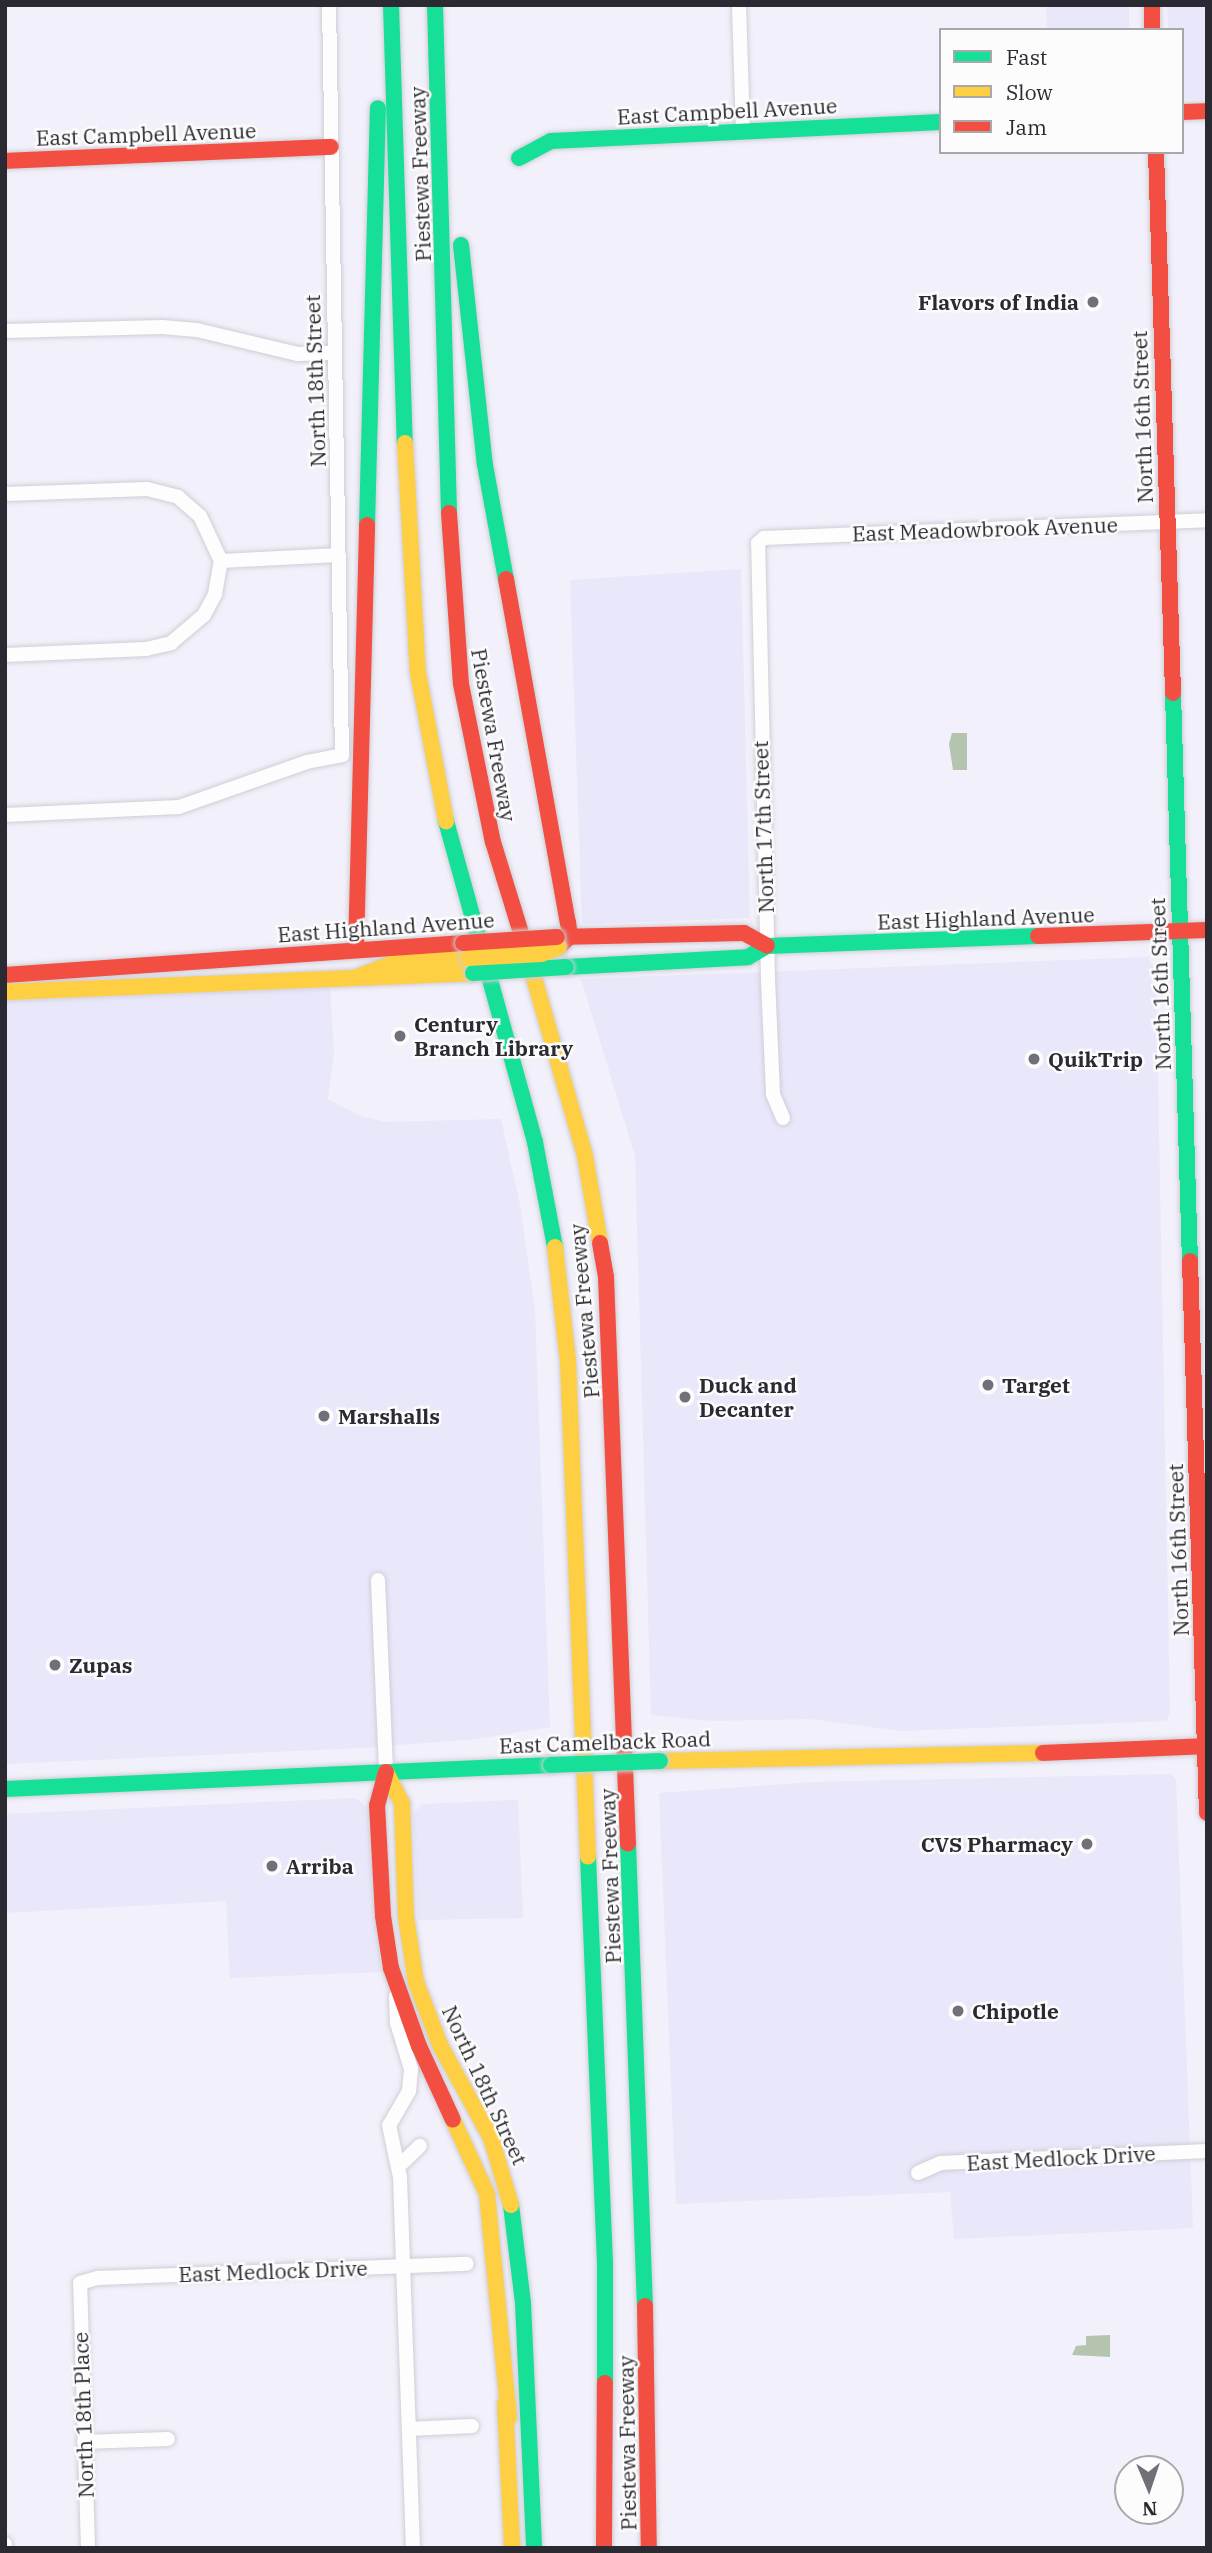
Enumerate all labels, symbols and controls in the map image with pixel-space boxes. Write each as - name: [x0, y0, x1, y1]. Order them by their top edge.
- legend: [939, 28, 1184, 154]
- text: Fast: [1006, 43, 1047, 71]
- text: Slow: [1006, 78, 1053, 106]
- street label: Piestewa Freeway: [404, 86, 436, 262]
- street label: East Campbell Avenue: [616, 93, 838, 129]
- text: Jam: [1006, 113, 1047, 141]
- street label: East Campbell Avenue: [35, 118, 257, 150]
- place label: Flavors of India: [918, 289, 1079, 315]
- street label: North 18th Street: [299, 294, 331, 468]
- marker: Flavors of India: [1085, 294, 1101, 310]
- street label: North 16th Street: [1126, 330, 1158, 504]
- street label: East Meadowbrook Avenue: [852, 512, 1118, 546]
- street label: Piestewa Freeway: [466, 646, 522, 824]
- street label: North 17th Street: [747, 740, 779, 914]
- street label: North 16th Street: [1144, 897, 1176, 1071]
- street label: East Highland Avenue: [877, 902, 1095, 934]
- street label: East Highland Avenue: [277, 907, 495, 947]
- place label: Century Branch Library: [414, 1011, 573, 1061]
- marker: Century Branch Library: [392, 1028, 408, 1044]
- place label: QuikTrip: [1048, 1046, 1143, 1072]
- marker: QuikTrip: [1026, 1051, 1042, 1067]
- street label: Piestewa Freeway: [564, 1223, 604, 1399]
- place label: Duck and Decanter: [699, 1372, 797, 1422]
- place label: Target: [1002, 1372, 1070, 1398]
- marker: Target: [980, 1377, 996, 1393]
- marker: Duck and Decanter: [677, 1389, 693, 1405]
- place label: Marshalls: [338, 1403, 440, 1429]
- marker: Marshalls: [316, 1408, 332, 1424]
- street label: North 16th Street: [1162, 1463, 1194, 1637]
- place label: Zupas: [69, 1652, 132, 1678]
- marker: Zupas: [47, 1657, 63, 1673]
- street label: East Camelback Road: [499, 1726, 711, 1758]
- street label: Piestewa Freeway: [594, 1788, 626, 1964]
- place label: CVS Pharmacy: [921, 1831, 1073, 1857]
- marker: CVS Pharmacy: [1079, 1836, 1095, 1852]
- place label: Arriba: [286, 1853, 354, 1879]
- marker: Arriba: [264, 1858, 280, 1874]
- place label: Chipotle: [972, 1998, 1059, 2024]
- street label: North 18th Street: [437, 2001, 533, 2169]
- marker: Chipotle: [950, 2003, 966, 2019]
- street label: East Medlock Drive: [966, 2140, 1156, 2176]
- street label: East Medlock Drive: [178, 2255, 368, 2287]
- street label: North 18th Place: [68, 2331, 98, 2499]
- street label: Piestewa Freeway: [613, 2355, 641, 2531]
- north arrow: [1114, 2455, 1184, 2525]
- text: N: [1142, 2497, 1158, 2521]

